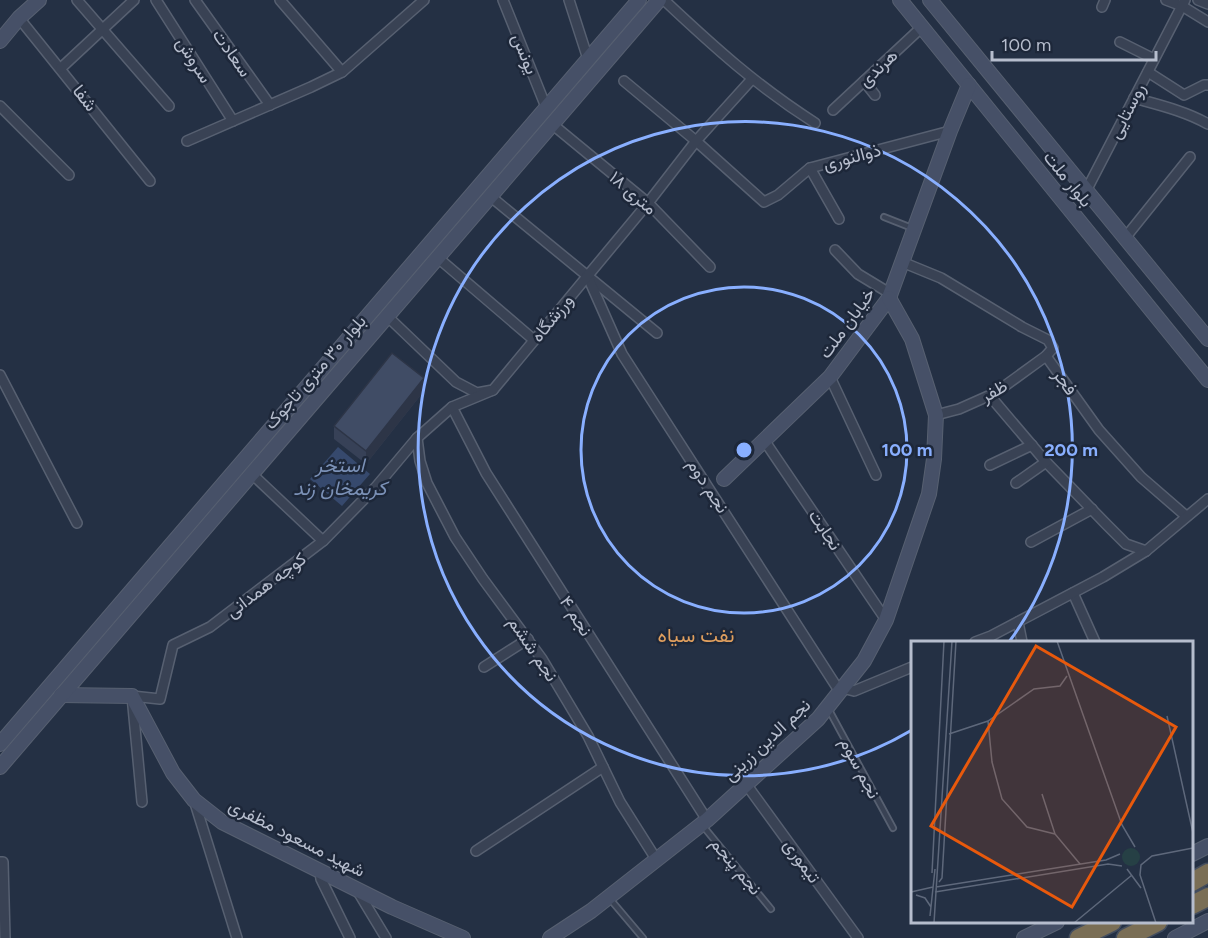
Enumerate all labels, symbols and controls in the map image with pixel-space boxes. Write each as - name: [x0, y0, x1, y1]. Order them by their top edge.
- scale bar: [992, 24, 1156, 62]
- street label: سعادت: [208, 25, 256, 81]
- street label: یونس: [507, 30, 543, 78]
- street label: سروش: [171, 33, 217, 87]
- text: 100 m: [1001, 34, 1051, 56]
- street label: هرندی: [854, 44, 902, 92]
- street label: شفا: [68, 80, 102, 116]
- street label: روستایی: [1104, 80, 1150, 142]
- street label: ذوالنوری: [821, 139, 883, 175]
- street label: بلوار ملت: [1039, 146, 1097, 212]
- street label: ۱۸ متری: [605, 166, 661, 220]
- street label: خیابان ملت: [814, 283, 880, 363]
- street label: ورزشگاه: [526, 290, 578, 346]
- street label: بلوار ۳۰ متری تاجوک: [259, 310, 371, 434]
- street label: فجر: [1047, 364, 1082, 400]
- street label: ظفر: [976, 375, 1011, 408]
- text: 100 m: [882, 439, 932, 461]
- text: 200 m: [1044, 439, 1098, 461]
- centre of rings: [734, 440, 754, 460]
- water label: استخر کریمخان زند: [293, 453, 390, 501]
- street label: نجم دوم: [681, 455, 734, 518]
- street label: نجابت: [804, 506, 846, 554]
- street label: کوچه همدانی: [221, 548, 311, 623]
- street label: نجم ۴: [554, 592, 597, 641]
- street label: نجم ششم: [502, 612, 563, 686]
- district label: نفت سیاه: [658, 623, 734, 647]
- inset map: [911, 641, 1193, 923]
- street label: نجم الدین زرینی: [719, 694, 816, 787]
- street label: نجم سوم: [834, 734, 885, 803]
- street label: شهید مسعود مظفری: [225, 794, 369, 882]
- street label: نجم پنجم: [705, 833, 766, 900]
- street label: تیموری: [779, 835, 825, 887]

